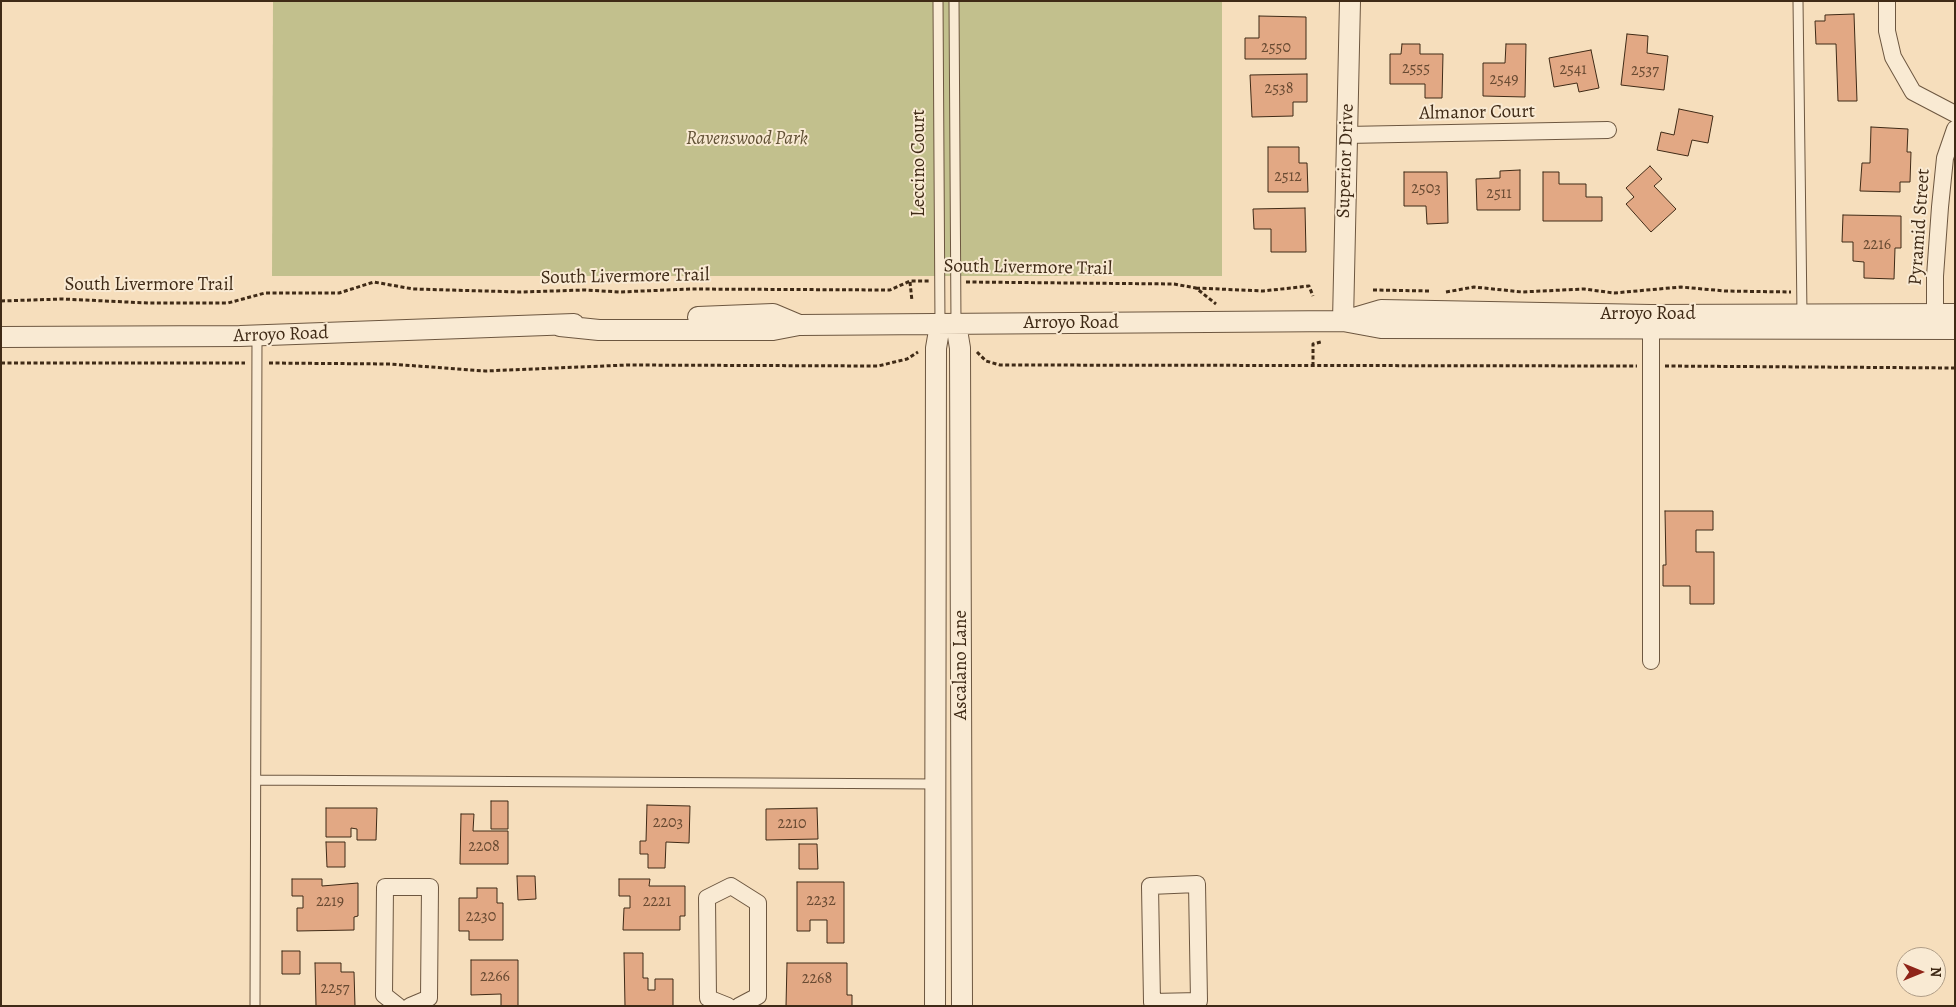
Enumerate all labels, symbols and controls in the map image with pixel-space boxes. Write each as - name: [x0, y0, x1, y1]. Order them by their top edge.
- house number: 2550: [1261, 38, 1291, 58]
- house number: 2555: [1402, 59, 1430, 79]
- house number: 2541: [1559, 60, 1587, 80]
- house number: 2537: [1631, 61, 1659, 81]
- house number: 2549: [1489, 70, 1519, 90]
- house number: 2538: [1265, 79, 1293, 99]
- street label: Almanor Court: [1419, 101, 1535, 125]
- street label: Superior Drive: [1333, 103, 1359, 219]
- street label: Leccino Court: [908, 109, 930, 217]
- park label: Ravenswood Park: [686, 128, 808, 150]
- house number: 2512: [1274, 167, 1302, 187]
- street label: Pyramid Street: [1905, 168, 1935, 286]
- house number: 2503: [1411, 179, 1441, 199]
- house number: 2511: [1486, 184, 1512, 204]
- house number: 2216: [1863, 235, 1891, 255]
- street label: South Livermore Trail: [943, 255, 1113, 281]
- street label: South Livermore Trail: [540, 264, 710, 290]
- street label: South Livermore Trail: [65, 274, 233, 296]
- street label: Arroyo Road: [1600, 303, 1696, 325]
- street label: Arroyo Road: [1023, 312, 1119, 334]
- street label: Arroyo Road: [233, 322, 329, 348]
- street label: Ascalano Lane: [950, 610, 972, 720]
- house number: 2203: [653, 813, 683, 833]
- house number: 2210: [777, 814, 807, 834]
- house number: 2208: [468, 837, 500, 857]
- house number: 2232: [806, 891, 836, 911]
- house number: 2219: [316, 892, 344, 912]
- house number: 2221: [643, 892, 671, 912]
- house number: 2230: [466, 907, 496, 927]
- north arrow: [1896, 947, 1946, 997]
- house number: 2266: [480, 967, 510, 987]
- text: N: [1926, 967, 1945, 977]
- house number: 2268: [802, 969, 832, 989]
- house number: 2257: [321, 979, 349, 999]

